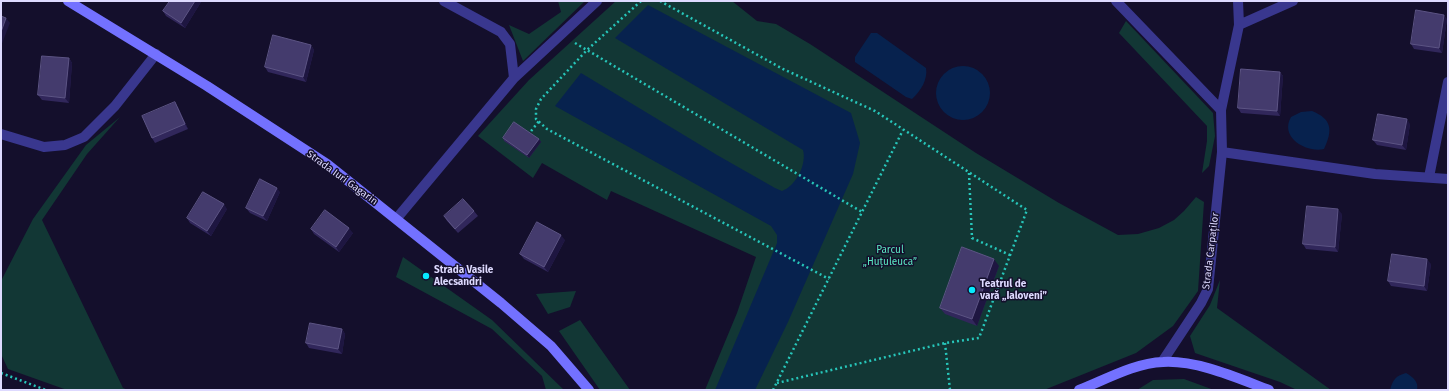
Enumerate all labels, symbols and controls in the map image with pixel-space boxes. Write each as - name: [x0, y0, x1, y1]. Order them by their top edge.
- street label: Strada Iuri Gagarin: [304, 148, 380, 208]
- street label: Strada Carpaților: [1200, 212, 1222, 290]
- park label: Parcul „Huțuleuca”: [863, 244, 917, 268]
- place label: Strada Vasile Alecsandri: [434, 264, 493, 288]
- marker: Strada Vasile Alecsandri: [421, 271, 431, 281]
- place label: Teatrul de vară „Ialoveni”: [980, 278, 1047, 302]
- marker: Teatrul de vară „Ialoveni”: [967, 285, 977, 295]

